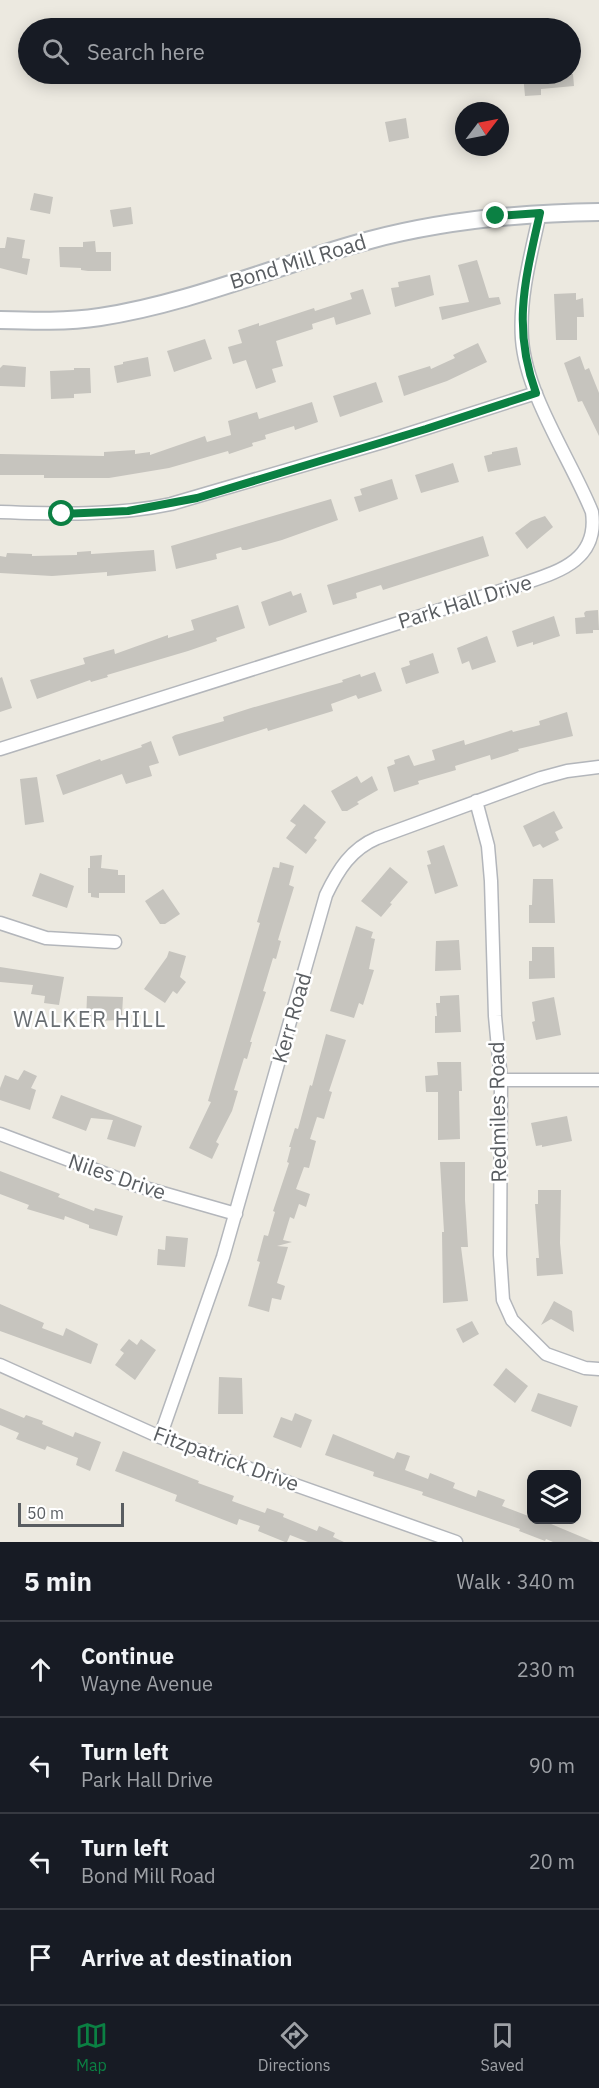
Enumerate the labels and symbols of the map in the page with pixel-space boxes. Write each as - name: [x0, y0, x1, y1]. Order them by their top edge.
- north arrow: [455, 102, 509, 156]
- route end: [482, 202, 508, 228]
- street label: Bond Mill Road: [226, 227, 369, 295]
- route start: [48, 500, 74, 526]
- street label: Park Hall Drive: [394, 567, 535, 635]
- street label: Kerr Road: [265, 969, 317, 1066]
- district label: WALKER HILL: [13, 1004, 167, 1033]
- street label: Redmiles Road: [482, 1041, 512, 1183]
- street label: Niles Drive: [65, 1146, 170, 1206]
- street label: Fitzpatrick Drive: [150, 1419, 303, 1497]
- scale bar: [18, 1500, 124, 1528]

